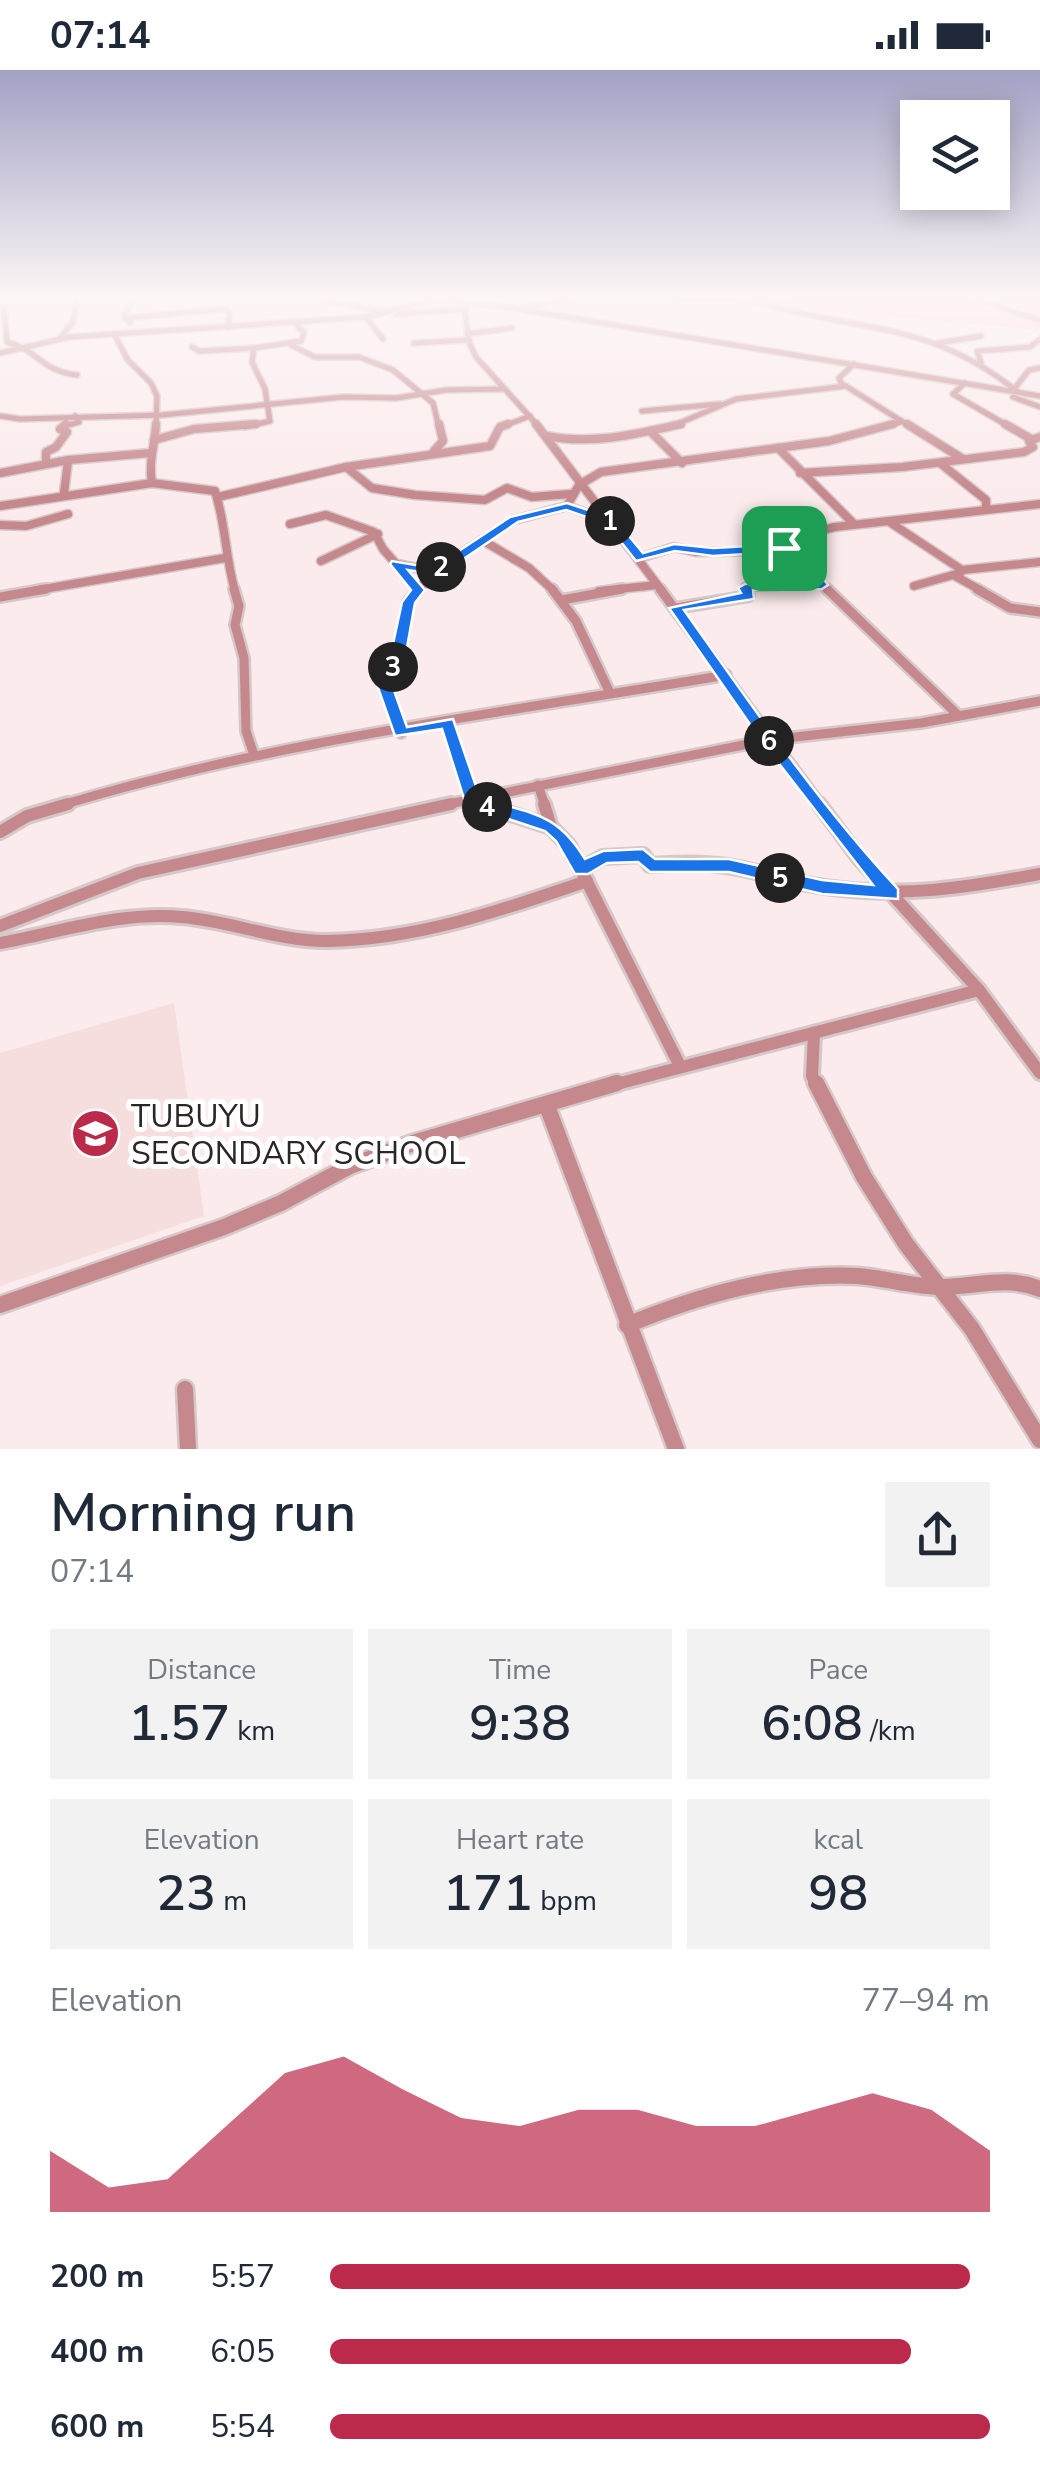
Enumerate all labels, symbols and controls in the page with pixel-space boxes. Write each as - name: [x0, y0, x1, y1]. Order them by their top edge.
- text: 07:14: [50, 10, 151, 61]
- map controls: [900, 100, 1010, 210]
- button: layers: [900, 100, 1010, 210]
- pin: 1: [585, 496, 635, 546]
- text: 1: [602, 502, 618, 540]
- pin: [742, 506, 827, 591]
- icon: arrive: [757, 521, 812, 576]
- pin: 2: [416, 542, 466, 592]
- text: 2: [433, 548, 449, 586]
- pin: 3: [368, 642, 418, 692]
- text: 3: [385, 648, 401, 686]
- pin: 6: [744, 716, 794, 766]
- text: 6: [761, 722, 777, 760]
- pin: 4: [462, 782, 512, 832]
- text: 4: [479, 788, 495, 826]
- pin: 5: [755, 853, 805, 903]
- text: 5: [772, 859, 788, 897]
- place label: TUBUYU SECONDARY SCHOOL: [131, 1095, 466, 1175]
- school or university icon: TUBUYU SECONDARY SCHOOL: [70, 1108, 122, 1160]
- text: Morning run: [50, 1475, 356, 1550]
- button: share: [885, 1482, 990, 1587]
- text: 07:14: [50, 1550, 134, 1593]
- text: Distance: [147, 1651, 256, 1689]
- text: Time: [489, 1651, 551, 1689]
- text: Pace: [809, 1651, 868, 1689]
- text: 1.57: [128, 1689, 230, 1758]
- text: 9:38: [469, 1689, 571, 1758]
- text: 6:08: [761, 1689, 863, 1758]
- text: km: [230, 1712, 275, 1750]
- text: /km: [863, 1712, 916, 1750]
- text: Elevation: [144, 1821, 260, 1859]
- text: Heart rate: [456, 1821, 584, 1859]
- text: kcal: [814, 1821, 863, 1859]
- text: 23: [156, 1859, 216, 1928]
- text: 171: [443, 1859, 533, 1928]
- text: 98: [808, 1859, 868, 1928]
- text: m: [216, 1882, 247, 1920]
- text: bpm: [533, 1882, 597, 1920]
- text: Elevation: [50, 1979, 183, 2022]
- text: 77–94 m: [862, 1979, 990, 2022]
- text: 200 m: [50, 2255, 144, 2298]
- text: 5:57: [210, 2255, 275, 2298]
- text: 400 m: [50, 2330, 144, 2373]
- text: 6:05: [210, 2330, 275, 2373]
- text: 600 m: [50, 2405, 144, 2448]
- text: 5:54: [210, 2405, 275, 2448]

